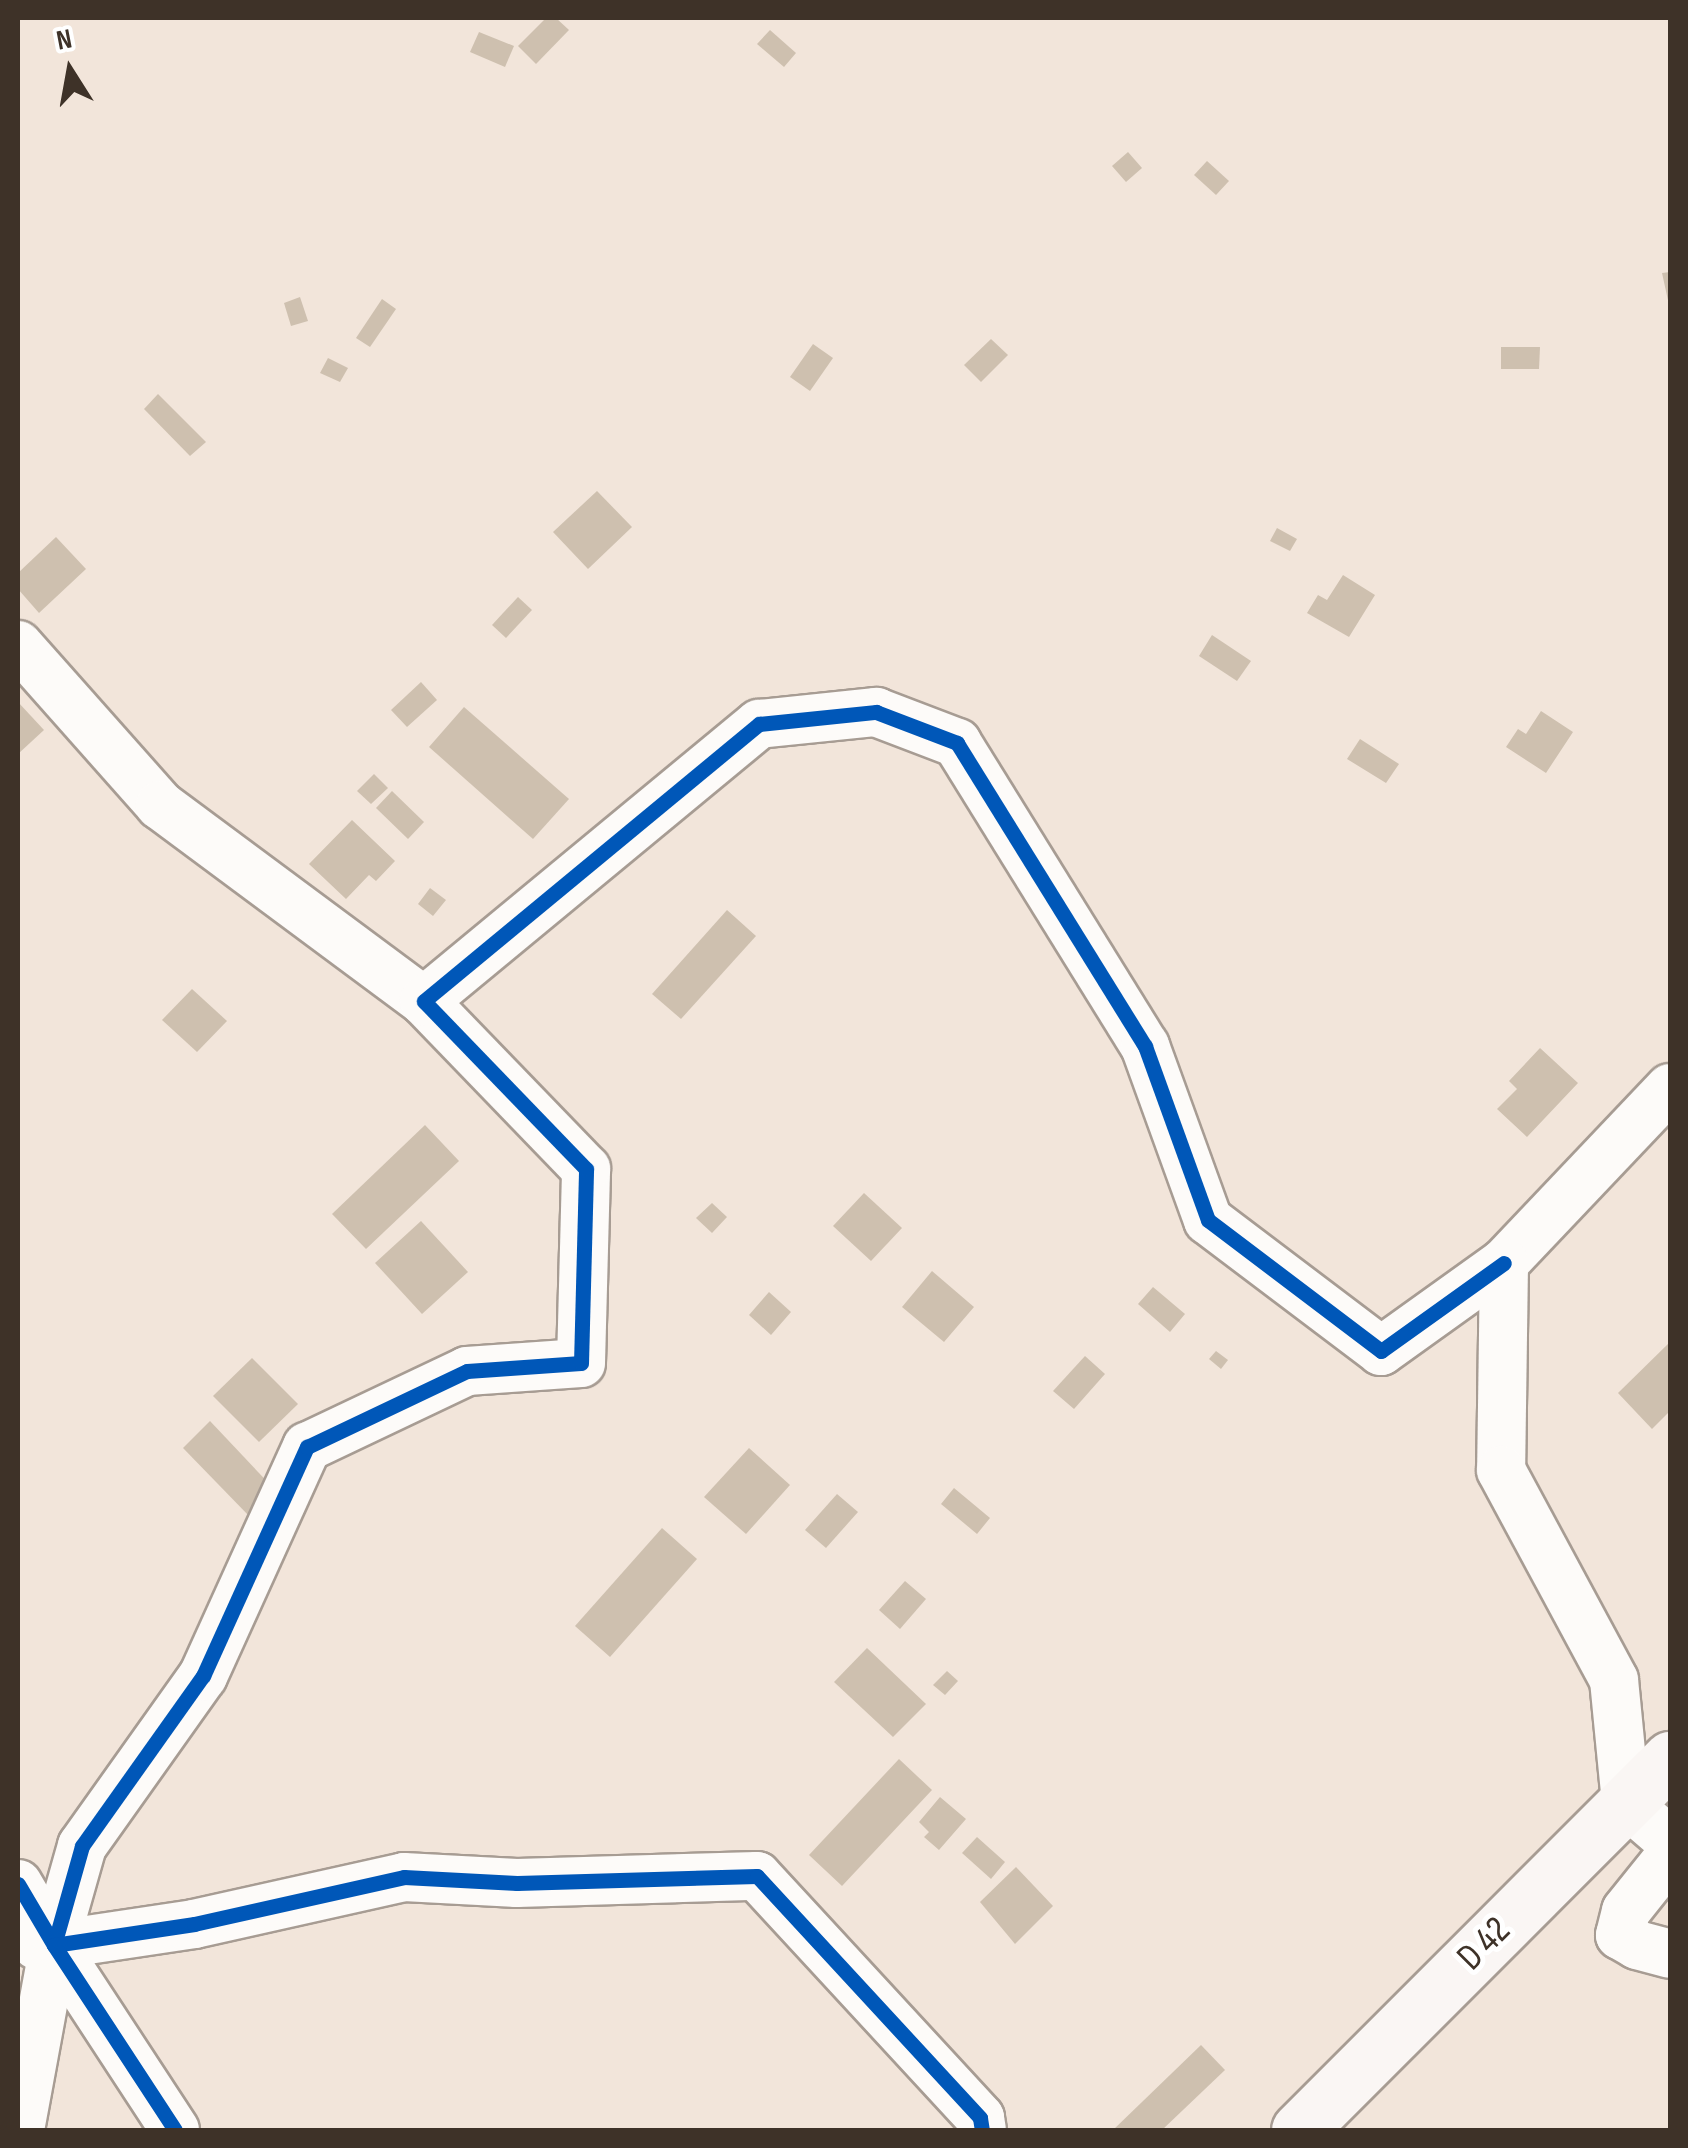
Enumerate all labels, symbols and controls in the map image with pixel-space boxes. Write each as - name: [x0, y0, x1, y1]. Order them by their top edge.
- north arrow: [20, 20, 120, 120]
- text: N: [54, 22, 75, 58]
- street label: D 42: [1448, 1908, 1520, 1980]

